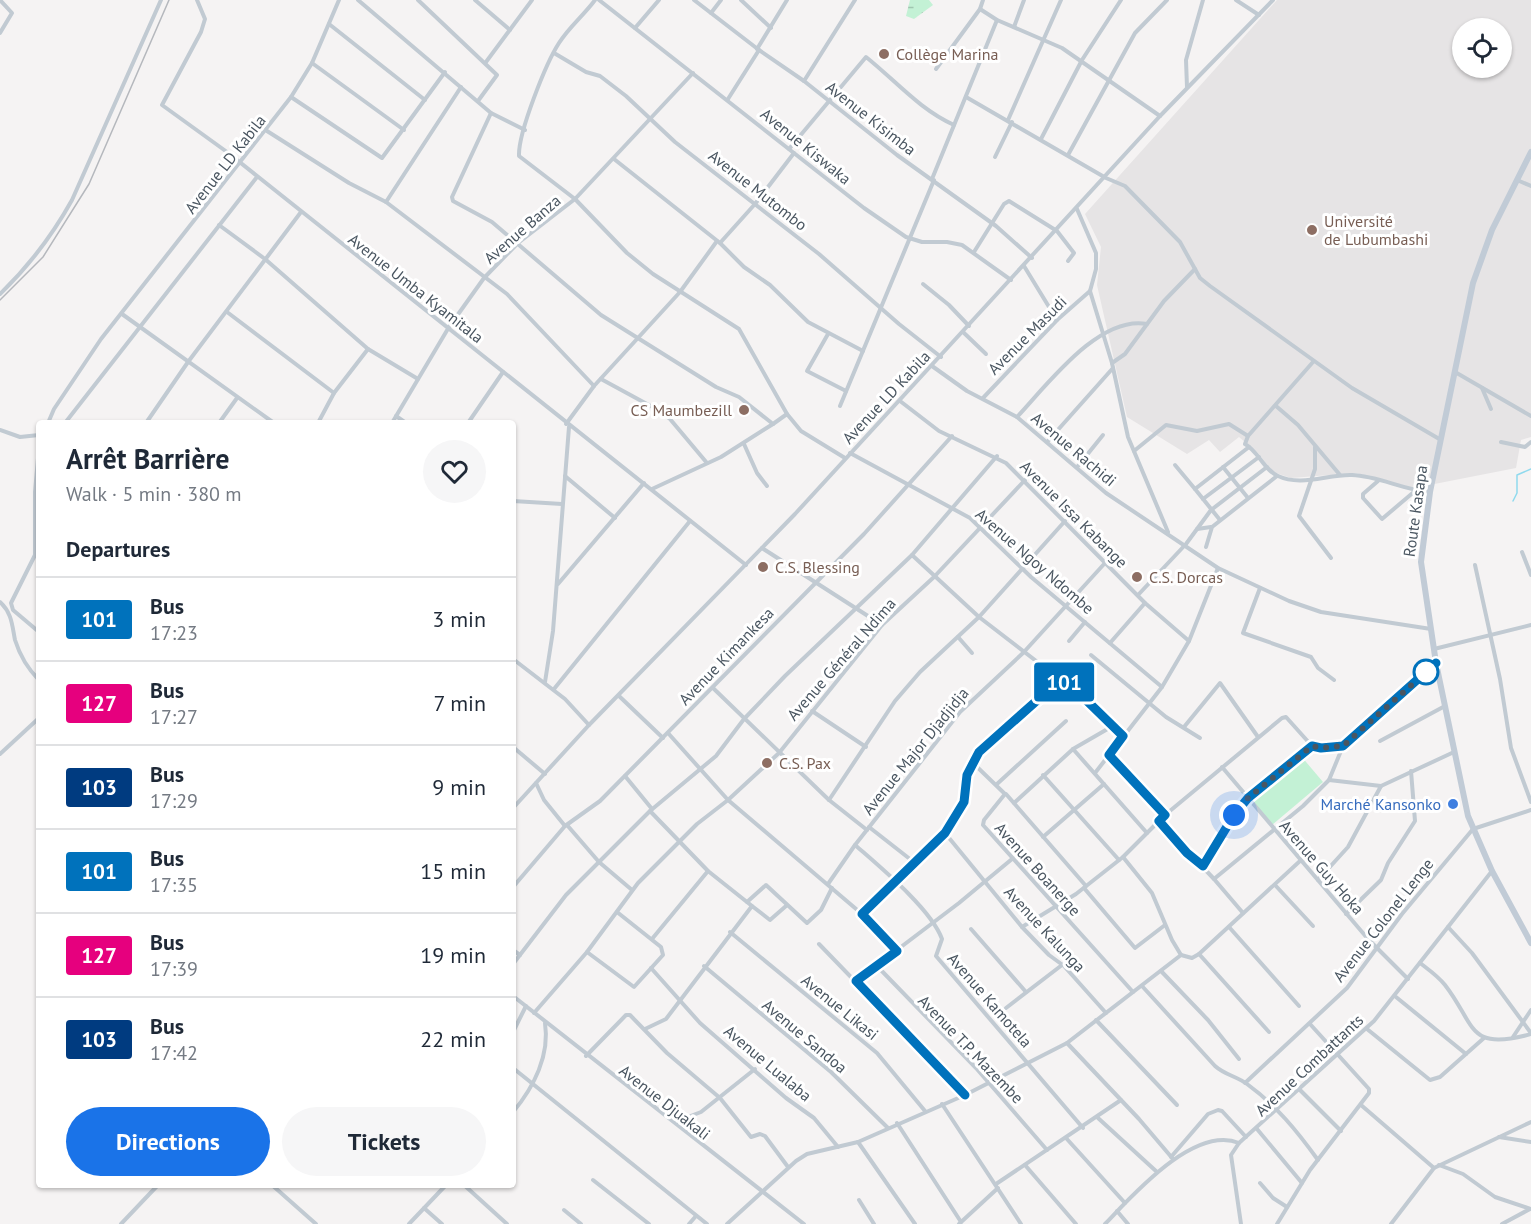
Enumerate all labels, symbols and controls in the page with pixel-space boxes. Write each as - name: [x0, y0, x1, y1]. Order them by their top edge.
- map controls: [1452, 18, 1512, 78]
- button: locate: [1452, 18, 1512, 78]
- place label: Collège Marina: [896, 44, 998, 64]
- marker: Collège Marina: [877, 47, 891, 61]
- street label: Avenue Kisimba: [822, 77, 920, 159]
- street label: Avenue Kiswaka: [757, 104, 855, 188]
- street label: Avenue LD Kabila: [180, 111, 270, 217]
- street label: Avenue Mutombo: [705, 145, 811, 235]
- street label: Avenue Banza: [479, 190, 565, 268]
- place label: Université de Lubumbashi: [1324, 211, 1428, 249]
- marker: Université de Lubumbashi: [1305, 223, 1319, 237]
- street label: Avenue Umba Kyamitala: [344, 229, 488, 347]
- street label: Avenue Masudi: [983, 291, 1071, 379]
- street label: Avenue LD Kabila: [838, 346, 934, 448]
- place label: CS Maumbezill: [631, 400, 732, 420]
- marker: CS Maumbezill: [737, 403, 751, 417]
- street label: Avenue Rachidi: [1027, 408, 1121, 490]
- text: Arrêt Barrière: [66, 440, 230, 477]
- button: heart: [423, 440, 486, 503]
- street label: Avenue Issa Kabange: [1016, 456, 1132, 572]
- street label: Route Kasapa: [1399, 464, 1431, 558]
- text: Walk · 5 min · 380 m: [66, 481, 242, 507]
- street label: Avenue Ngoy Ndombe: [972, 504, 1098, 618]
- text: Departures: [66, 535, 170, 563]
- place label: C.S. Blessing: [775, 557, 860, 577]
- marker: C.S. Blessing: [756, 560, 770, 574]
- place label: C.S. Dorcas: [1149, 567, 1223, 587]
- marker: C.S. Dorcas: [1130, 570, 1144, 584]
- text: Bus: [150, 592, 184, 620]
- street label: Avenue Général Ndima: [782, 594, 900, 724]
- street label: Avenue Kimankesa: [674, 603, 778, 709]
- text: 3 min: [432, 605, 486, 633]
- text: 101: [81, 606, 117, 633]
- text: 17:23: [150, 620, 198, 646]
- unlabelled marker: [1413, 659, 1439, 685]
- line badge: 101: [1030, 662, 1098, 702]
- text: 101: [1046, 669, 1082, 696]
- text: Bus: [150, 676, 184, 704]
- street label: Avenue Major Djadjidja: [857, 683, 973, 819]
- text: 7 min: [434, 689, 486, 717]
- text: 127: [81, 690, 117, 717]
- text: 17:27: [150, 704, 198, 730]
- place label: C.S. Pax: [779, 753, 831, 773]
- marker: C.S. Pax: [760, 756, 774, 770]
- text: Bus: [150, 760, 184, 788]
- text: 9 min: [432, 773, 486, 801]
- text: 103: [81, 774, 117, 801]
- text: 17:29: [150, 788, 198, 814]
- place label: Marché Kansonko: [1320, 794, 1441, 814]
- marker: Marché Kansonko: [1446, 797, 1460, 811]
- your location: [1219, 800, 1249, 830]
- street label: Avenue Guy Hoka: [1275, 816, 1369, 918]
- street label: Avenue Boanerge: [991, 818, 1085, 920]
- text: Bus: [150, 844, 184, 872]
- street label: Avenue Colonel Lenge: [1329, 854, 1437, 986]
- text: 15 min: [420, 857, 486, 885]
- text: 101: [81, 858, 117, 885]
- text: 17:35: [150, 872, 198, 898]
- street label: Avenue Kalunga: [1000, 882, 1090, 976]
- text: Bus: [150, 928, 184, 956]
- text: 19 min: [420, 941, 486, 969]
- text: 127: [81, 942, 117, 969]
- street label: Avenue Kamotela: [943, 949, 1037, 1051]
- text: 17:39: [150, 956, 198, 982]
- street label: Avenue Likasi: [797, 970, 883, 1044]
- street label: Avenue T.P. Mazembe: [914, 991, 1028, 1107]
- street label: Avenue Sandoa: [759, 995, 851, 1077]
- street label: Avenue Combattants: [1251, 1010, 1367, 1120]
- text: Bus: [150, 1012, 184, 1040]
- street label: Avenue Lualaba: [720, 1021, 816, 1105]
- text: 22 min: [420, 1025, 486, 1053]
- text: 103: [81, 1026, 117, 1053]
- text: 17:42: [150, 1040, 198, 1066]
- street label: Avenue Djuakali: [615, 1060, 715, 1144]
- button: Directions: [66, 1107, 270, 1176]
- button: Tickets: [282, 1107, 486, 1176]

